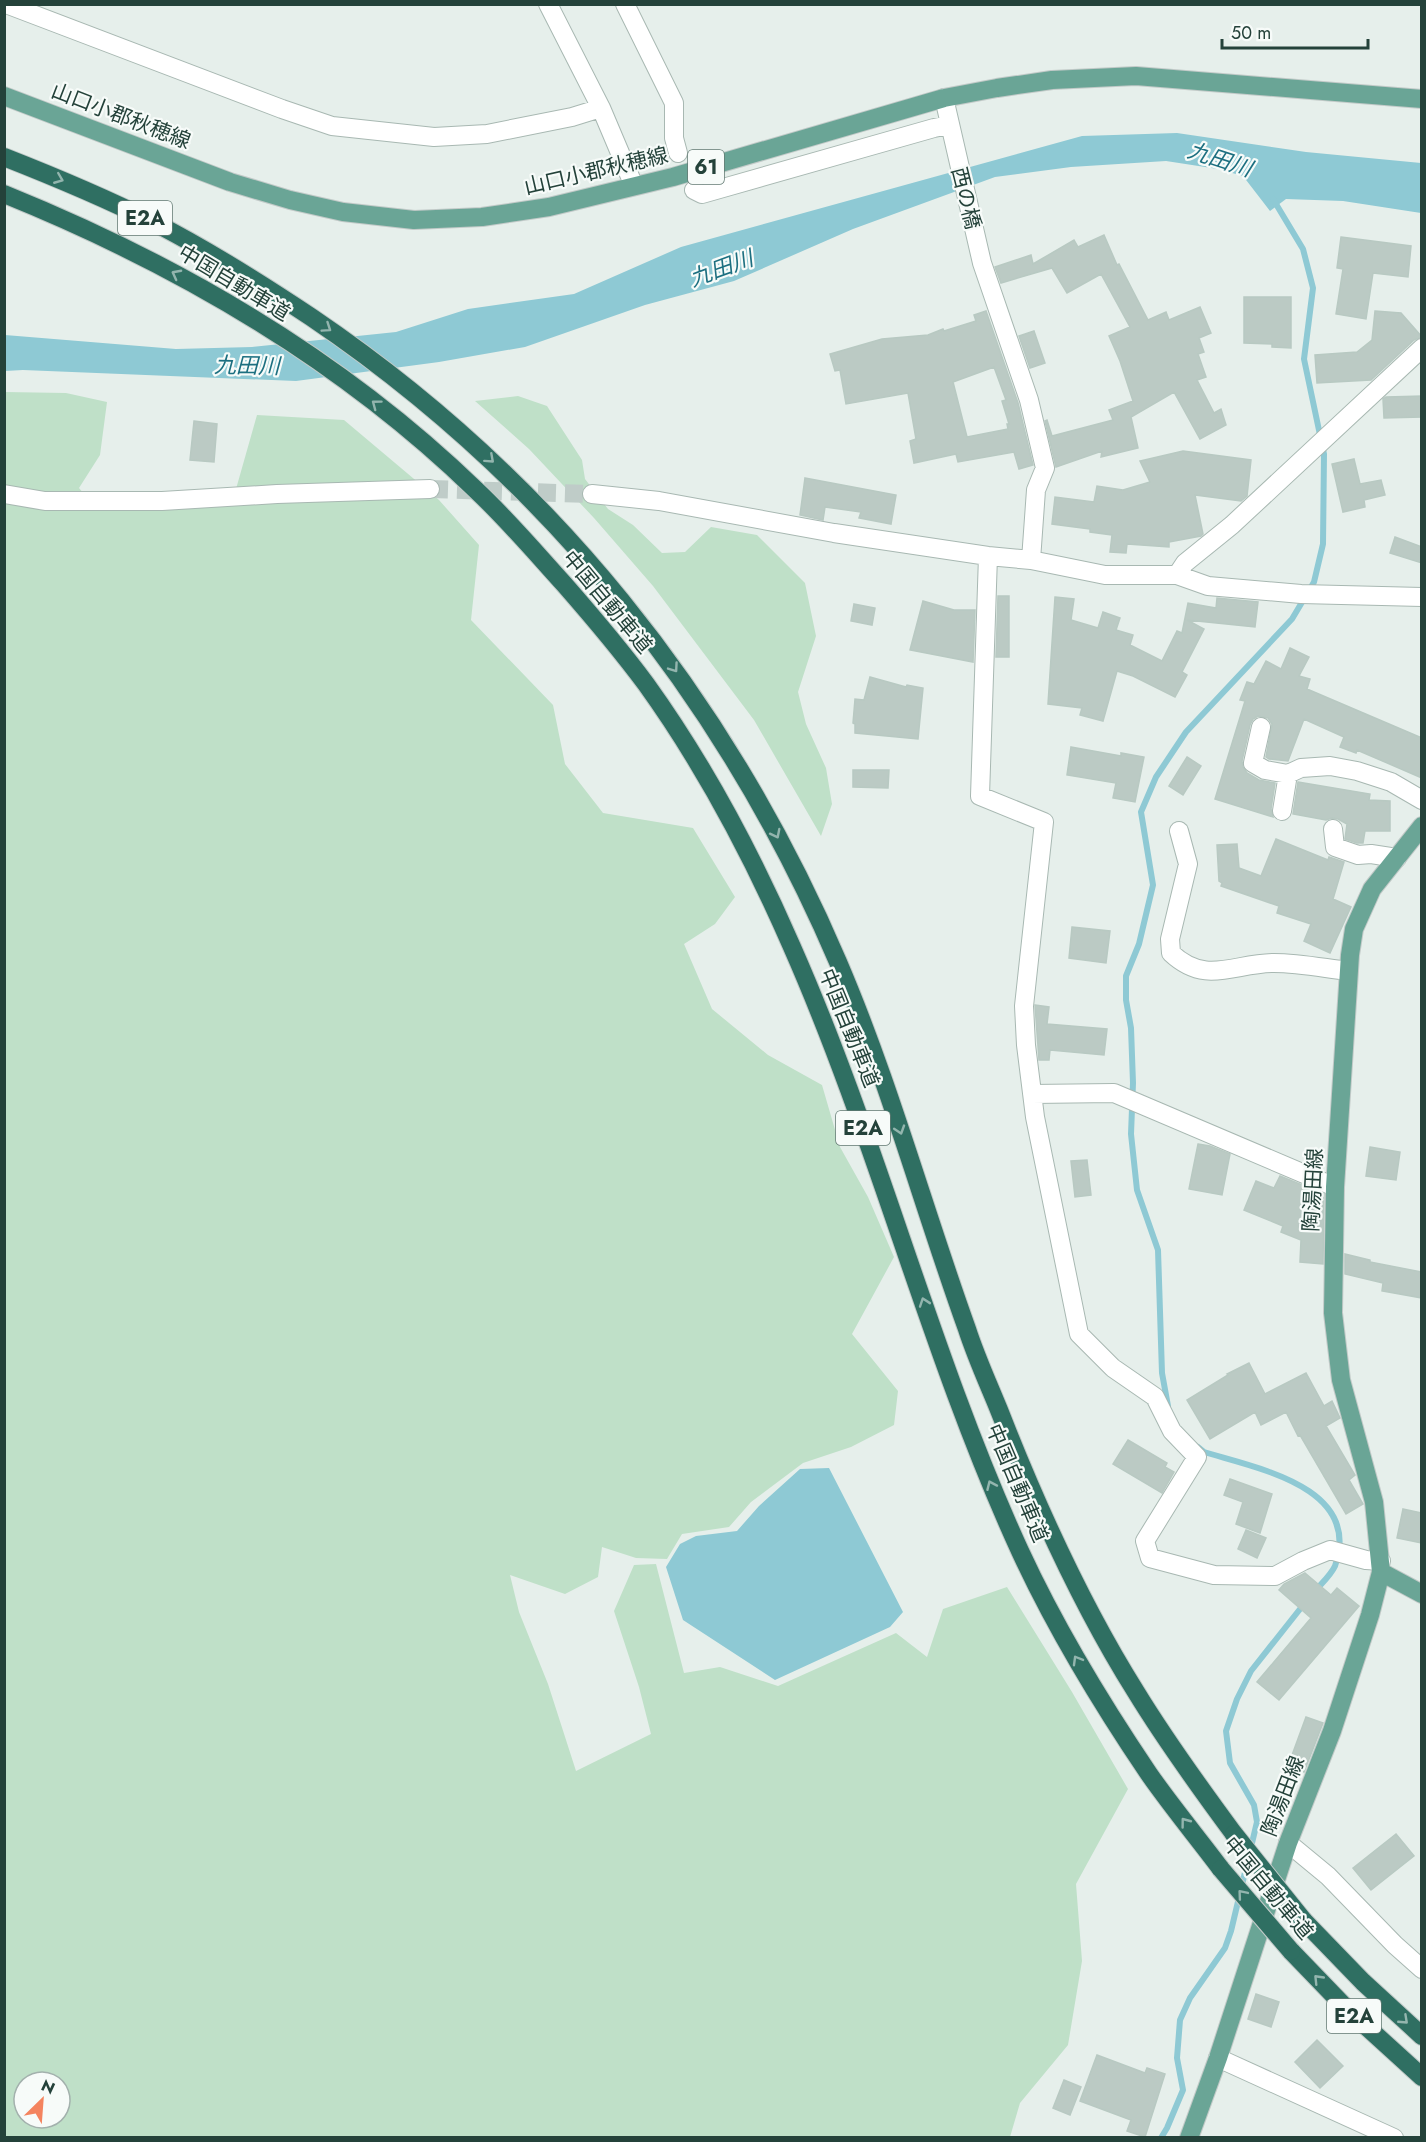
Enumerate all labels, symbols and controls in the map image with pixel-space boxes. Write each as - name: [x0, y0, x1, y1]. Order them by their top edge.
- scale bar: [1222, 12, 1368, 50]
- text: 50 m: [1231, 20, 1271, 46]
- street label: 山口小郡秋穂線: [47, 76, 195, 156]
- water label: 九田川: [1184, 134, 1258, 185]
- street label: 山口小郡秋穂線: [521, 140, 671, 202]
- road number: 61: [688, 150, 724, 184]
- street label: 西の橋: [944, 164, 988, 232]
- one-way arrow: [52, 172, 63, 184]
- road number: E2A: [118, 201, 172, 235]
- street label: 中国自動車道: [172, 238, 296, 328]
- water label: 九田川: [685, 241, 759, 294]
- one-way arrow: [172, 270, 183, 281]
- one-way arrow: [320, 321, 331, 332]
- water label: 九田川: [214, 348, 282, 382]
- one-way arrow: [371, 401, 382, 412]
- one-way arrow: [484, 452, 494, 463]
- street label: 中国自動車道: [555, 544, 659, 660]
- one-way arrow: [667, 662, 678, 673]
- one-way arrow: [769, 828, 780, 839]
- street label: 中国自動車道: [811, 964, 887, 1092]
- road number: E2A: [836, 1111, 890, 1145]
- one-way arrow: [893, 1124, 905, 1135]
- street label: 陶湯田線: [1296, 1147, 1330, 1233]
- one-way arrow: [918, 1297, 931, 1308]
- street label: 中国自動車道: [979, 1419, 1055, 1547]
- one-way arrow: [987, 1481, 999, 1492]
- one-way arrow: [1073, 1656, 1085, 1666]
- street label: 陶湯田線: [1254, 1751, 1312, 1841]
- one-way arrow: [1182, 1818, 1193, 1829]
- street label: 中国自動車道: [1216, 1830, 1320, 1946]
- one-way arrow: [1238, 1890, 1249, 1901]
- one-way arrow: [1314, 1976, 1325, 1986]
- road number: E2A: [1327, 1999, 1381, 2033]
- one-way arrow: [1397, 2013, 1408, 2024]
- north arrow: [12, 2070, 72, 2130]
- text: N: [38, 2074, 59, 2100]

